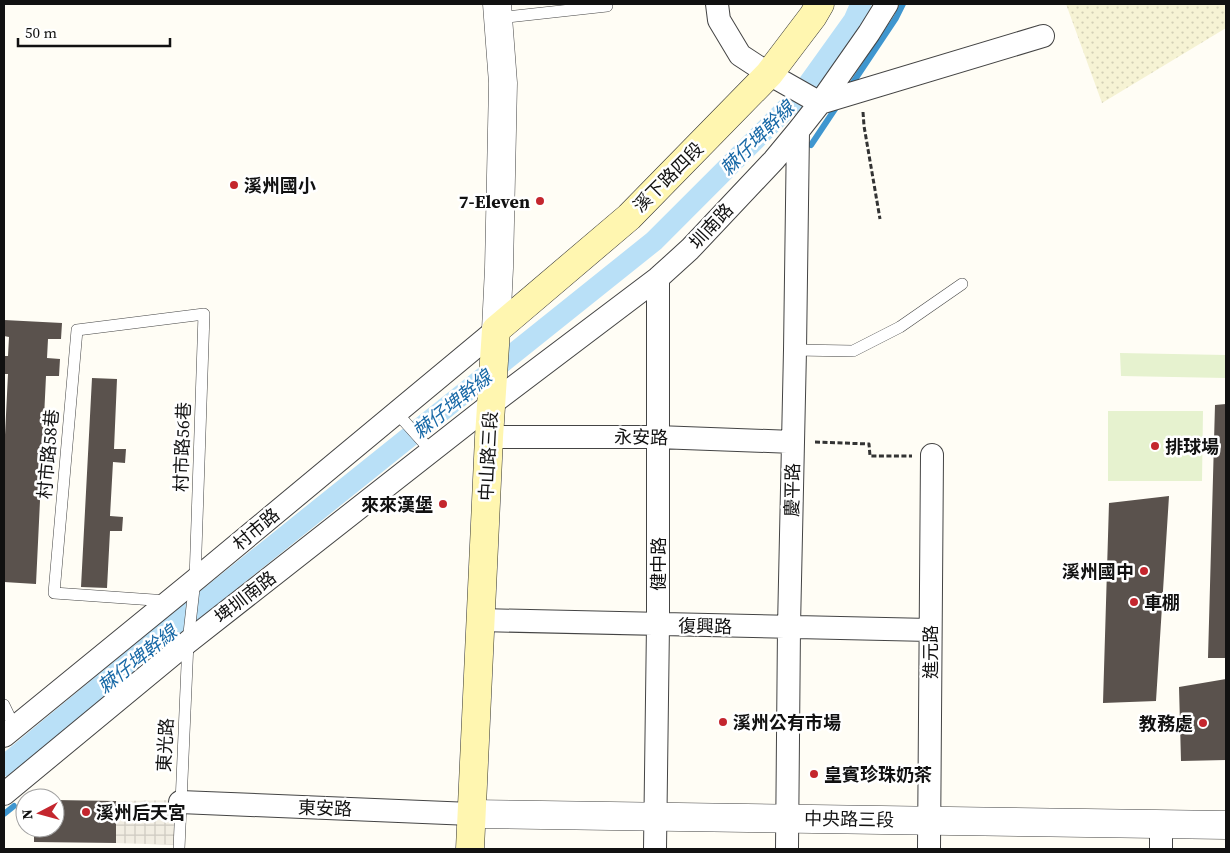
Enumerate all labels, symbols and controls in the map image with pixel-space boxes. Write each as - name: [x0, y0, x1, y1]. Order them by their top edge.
- scale bar: [18, 15, 170, 47]
- text: 50 m: [25, 22, 57, 43]
- water label: 棘仔埤幹線: [714, 94, 801, 181]
- street label: 溪下路四段: [627, 136, 709, 218]
- place label: 溪州國小: [244, 173, 316, 198]
- marker: 溪州國小: [228, 179, 240, 191]
- place label: 7-Eleven: [459, 189, 530, 214]
- marker: 7-Eleven: [534, 195, 546, 207]
- street label: 圳南路: [683, 198, 739, 254]
- water label: 棘仔埤幹線: [407, 363, 499, 444]
- street label: 村市路56巷: [168, 402, 196, 492]
- street label: 村市路58巷: [32, 408, 64, 500]
- street label: 中山路三段: [473, 410, 503, 502]
- street label: 永安路: [614, 424, 668, 450]
- place label: 排球場: [1165, 434, 1219, 459]
- marker: 排球場: [1149, 440, 1161, 452]
- street label: 慶平路: [779, 463, 805, 517]
- place label: 來來漢堡: [361, 492, 433, 517]
- marker: 來來漢堡: [437, 498, 449, 510]
- street label: 村市路: [227, 502, 285, 556]
- street label: 健中路: [646, 537, 671, 591]
- place label: 溪州國中: [1062, 559, 1134, 584]
- street label: 埤圳南路: [209, 565, 281, 629]
- marker: 溪州國中: [1138, 565, 1150, 577]
- place label: 車棚: [1144, 590, 1180, 615]
- marker: 車棚: [1128, 596, 1140, 608]
- street label: 復興路: [678, 613, 732, 639]
- water label: 棘仔埤幹線: [92, 618, 184, 699]
- street label: 進元路: [918, 625, 943, 679]
- place label: 溪州公有市場: [733, 710, 841, 735]
- place label: 教務處: [1139, 711, 1193, 736]
- marker: 溪州公有市場: [717, 716, 729, 728]
- street label: 東光路: [151, 717, 179, 773]
- marker: 教務處: [1197, 717, 1209, 729]
- place label: 皇賓珍珠奶茶: [824, 762, 932, 787]
- marker: 皇賓珍珠奶茶: [808, 768, 820, 780]
- north arrow: [15, 788, 65, 838]
- street label: 東安路: [298, 795, 352, 821]
- place label: 溪州后天宮: [96, 800, 186, 825]
- marker: 溪州后天宮: [80, 806, 92, 818]
- street label: 中央路三段: [804, 806, 894, 832]
- text: N: [17, 808, 38, 820]

